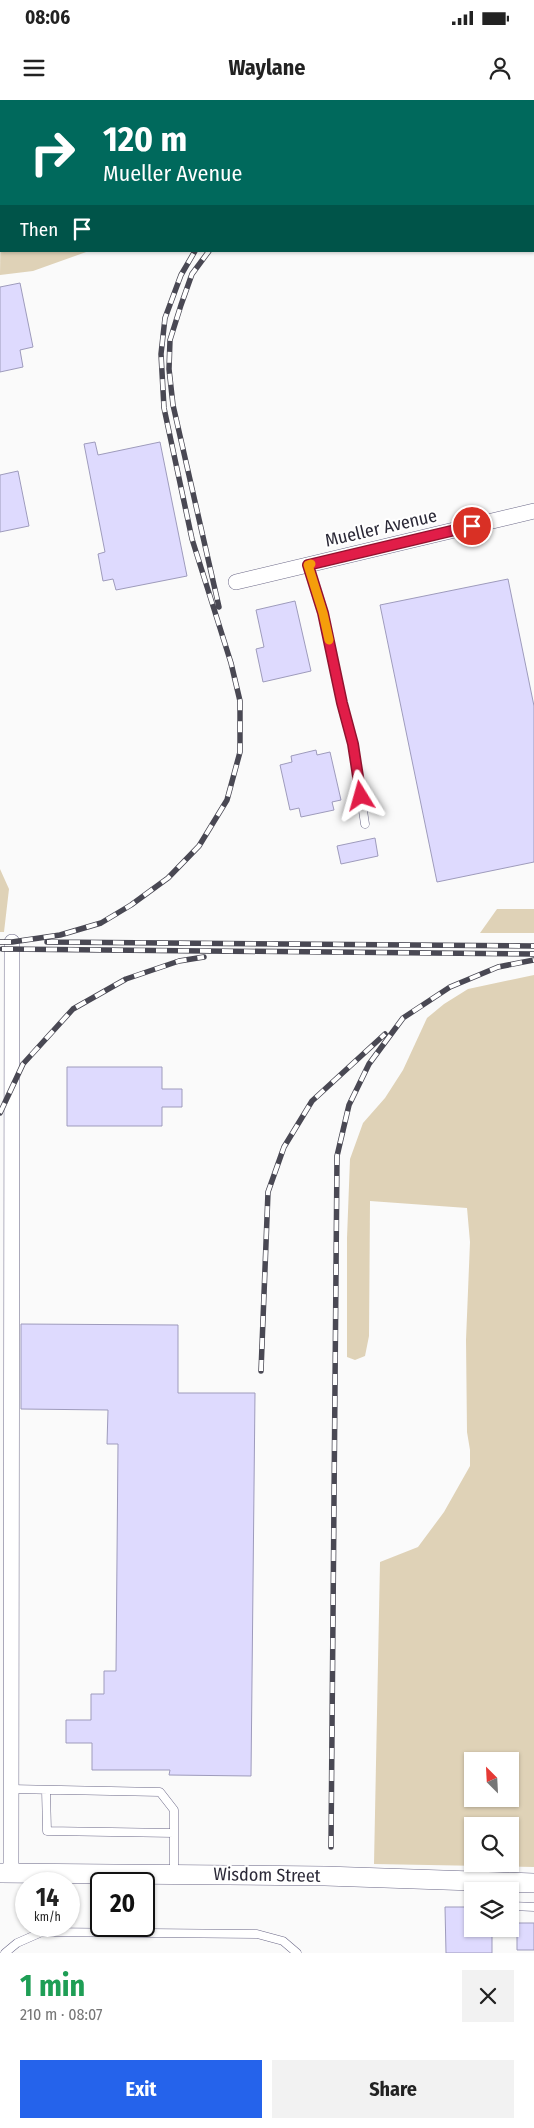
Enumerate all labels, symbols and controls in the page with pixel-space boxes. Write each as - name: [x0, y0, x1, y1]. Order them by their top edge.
- text: 08:06: [25, 6, 70, 29]
- icon: menu: [20, 54, 48, 82]
- text: Waylane: [229, 54, 305, 81]
- icon: person: [486, 54, 514, 82]
- text: 120 m: [103, 118, 187, 160]
- icon: right: [20, 120, 85, 185]
- text: Mueller Avenue: [103, 160, 242, 187]
- icon: arrive: [68, 215, 96, 243]
- text: Then: [20, 218, 58, 241]
- street label: Mueller Avenue: [323, 504, 439, 552]
- pin: [451, 505, 493, 547]
- icon: arrive: [458, 512, 486, 540]
- position arrow: [334, 769, 386, 821]
- north arrow: [464, 1752, 519, 1808]
- map controls: [464, 1752, 519, 1937]
- button: search: [464, 1817, 519, 1872]
- street label: Wisdom Street: [213, 1863, 321, 1887]
- speed limit sign: 20: [90, 1872, 155, 1937]
- button: layers: [464, 1882, 519, 1937]
- text: 14: [36, 1883, 59, 1913]
- text: km/h: [34, 1910, 61, 1924]
- text: 1 min: [20, 1968, 85, 2004]
- button: close: [462, 1970, 514, 2022]
- text: 210 m · 08:07: [20, 2005, 103, 2024]
- button: Exit: [20, 2060, 262, 2118]
- button: Share: [272, 2060, 514, 2118]

